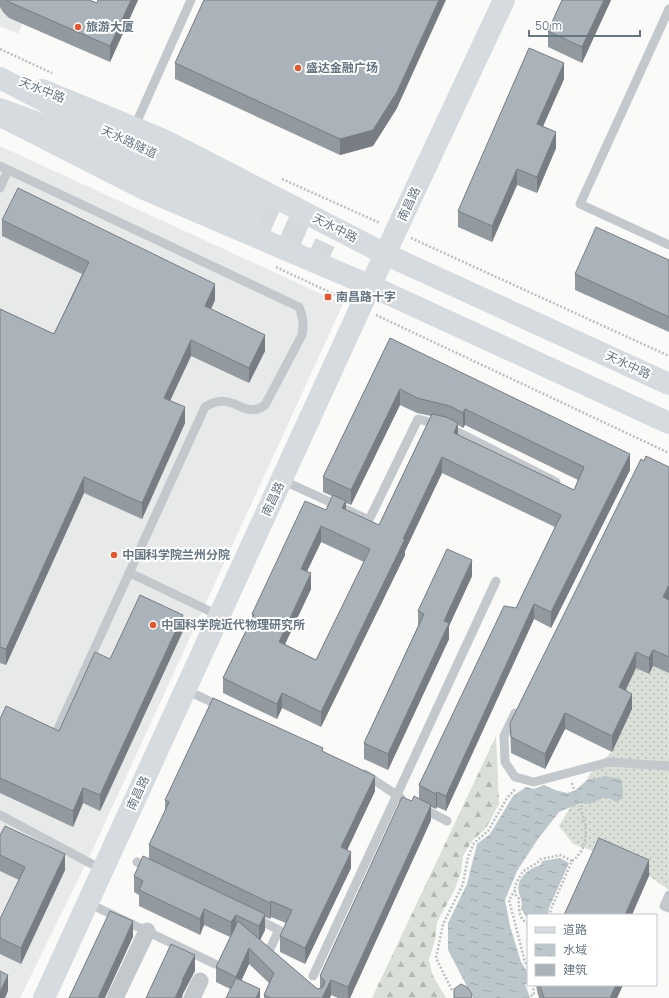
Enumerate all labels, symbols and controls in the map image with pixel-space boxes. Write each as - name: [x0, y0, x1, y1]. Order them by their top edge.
- scale bar: [529, 12, 640, 38]
- text: 50 m: [535, 17, 562, 34]
- place label: 旅游大厦: [86, 18, 134, 35]
- marker: 旅游大厦: [73, 22, 83, 32]
- place label: 盛达金融广场: [306, 59, 378, 76]
- marker: 盛达金融广场: [293, 63, 303, 73]
- street label: 天水中路: [17, 73, 68, 106]
- street label: 天水路隧道: [98, 121, 160, 162]
- street label: 南昌路: [393, 184, 424, 224]
- street label: 天水中路: [310, 209, 360, 246]
- place label: 南昌路十字: [336, 288, 396, 305]
- marker: 南昌路十字: [323, 292, 333, 302]
- street label: 天水中路: [603, 347, 654, 382]
- street label: 南昌路: [257, 479, 288, 519]
- place label: 中国科学院兰州分院: [122, 546, 230, 563]
- marker: 中国科学院兰州分院: [109, 550, 119, 560]
- place label: 中国科学院近代物理研究所: [161, 616, 305, 633]
- marker: 中国科学院近代物理研究所: [148, 620, 158, 630]
- street label: 南昌路: [122, 773, 153, 813]
- legend: [527, 914, 657, 986]
- text: 道路: [563, 921, 587, 938]
- text: 水域: [563, 941, 587, 958]
- text: 建筑: [563, 961, 587, 978]

